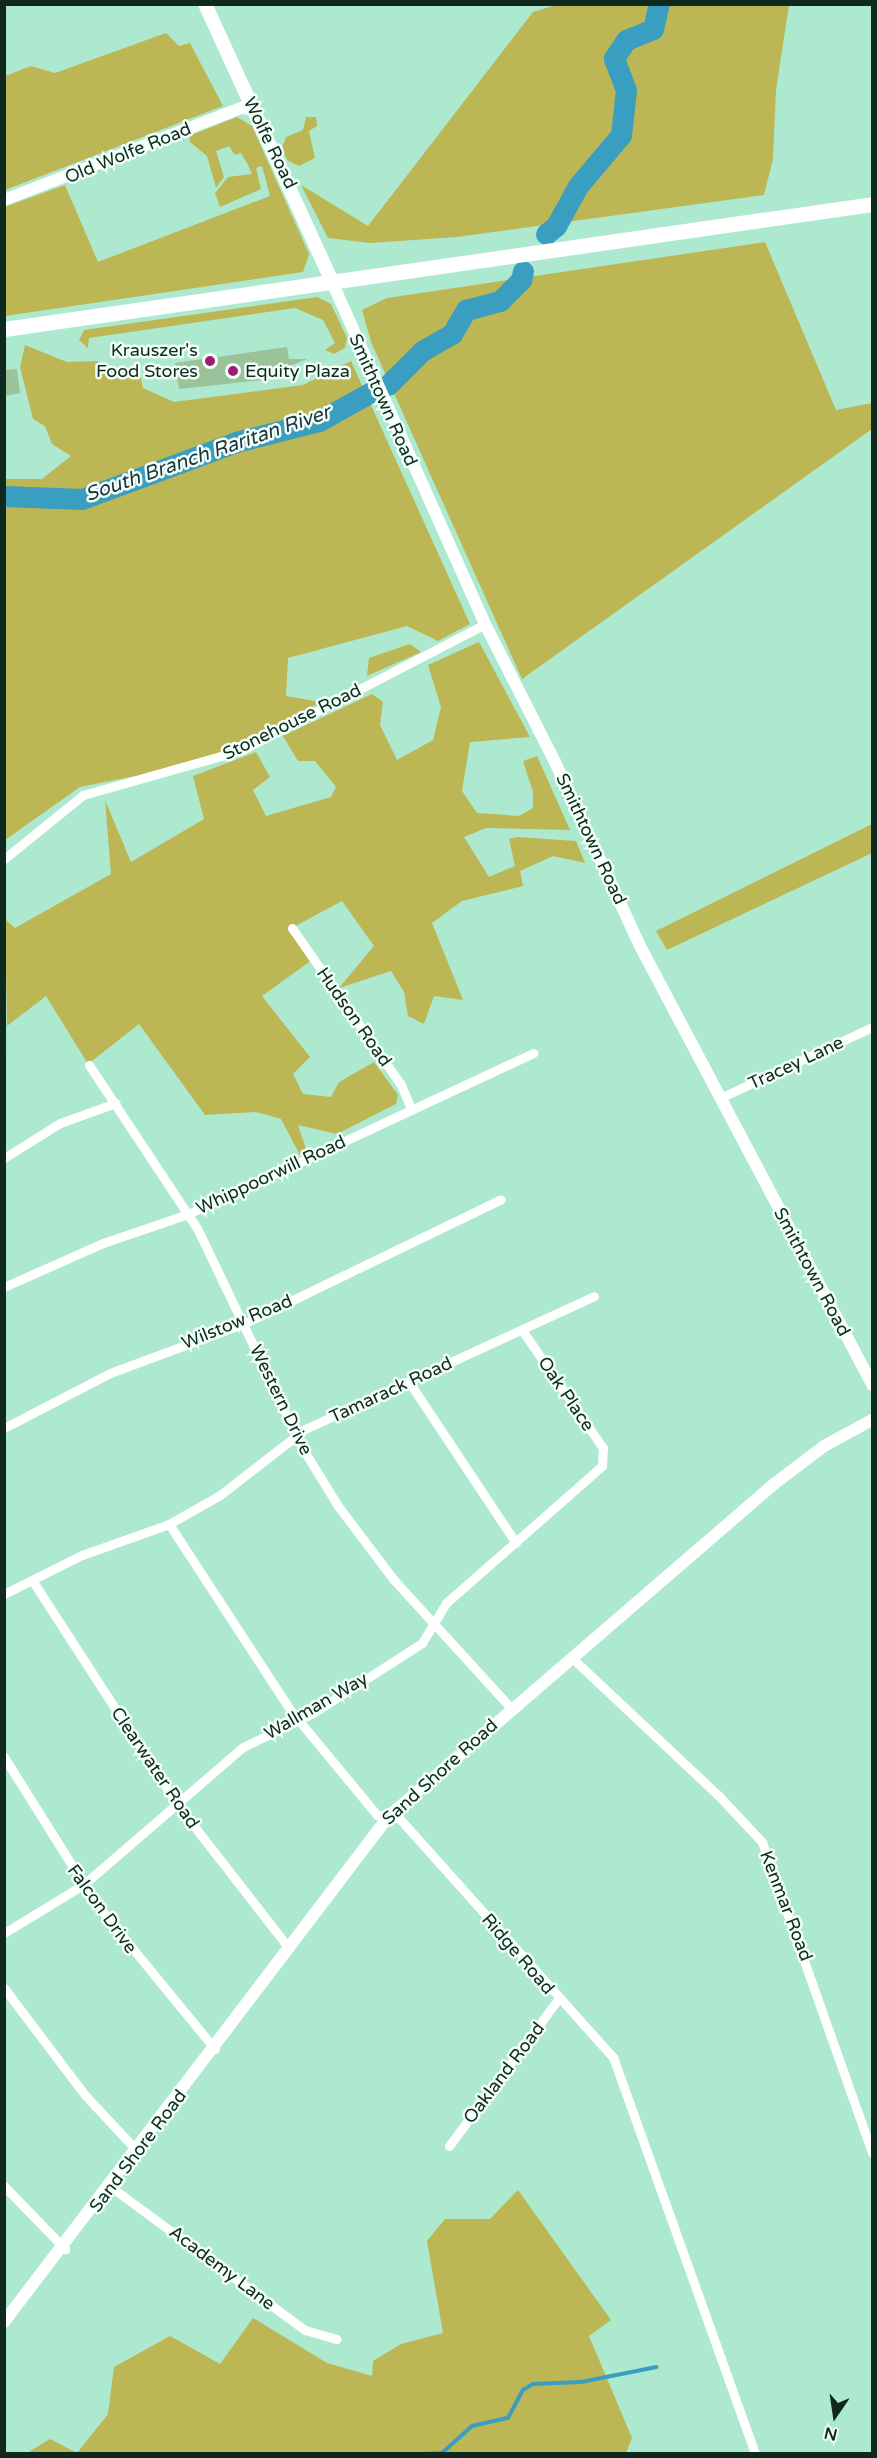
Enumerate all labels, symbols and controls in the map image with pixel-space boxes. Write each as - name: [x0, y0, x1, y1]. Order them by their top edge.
- street label: Wolfe Road: [239, 94, 301, 192]
- street label: Old Wolfe Road: [62, 118, 194, 188]
- street label: Smithtown Road: [344, 331, 422, 469]
- place label: Krauszer's Food Stores: [96, 340, 198, 382]
- marker: Krauszer's Food Stores: [203, 354, 217, 368]
- place label: Equity Plaza: [245, 360, 350, 382]
- marker: Equity Plaza: [226, 364, 240, 378]
- water label: South Branch Raritan River: [82, 401, 334, 507]
- street label: Stonehouse Road: [219, 679, 365, 765]
- street label: Smithtown Road: [551, 770, 631, 908]
- street label: Hudson Road: [312, 963, 396, 1071]
- street label: Tracey Lane: [745, 1032, 847, 1094]
- street label: Whippoorwill Road: [193, 1131, 349, 1219]
- street label: Smithtown Road: [769, 1204, 855, 1340]
- street label: Wilstow Road: [179, 1290, 295, 1354]
- street label: Western Drive: [245, 1341, 317, 1459]
- street label: Tamarack Road: [326, 1352, 456, 1428]
- street label: Oak Place: [533, 1353, 599, 1435]
- street label: Wallman Way: [260, 1668, 372, 1744]
- street label: Clearwater Road: [106, 1703, 204, 1833]
- street label: Sand Shore Road: [378, 1715, 502, 1829]
- street label: Kenmar Road: [755, 1848, 817, 1964]
- street label: Falcon Drive: [63, 1860, 141, 1958]
- street label: Ridge Road: [477, 1909, 559, 1999]
- street label: Oakland Road: [459, 2018, 549, 2128]
- street label: Sand Shore Road: [85, 2085, 191, 2217]
- street label: Academy Lane: [165, 2221, 279, 2315]
- north arrow: [805, 2386, 865, 2446]
- text: N: [822, 2422, 839, 2445]

